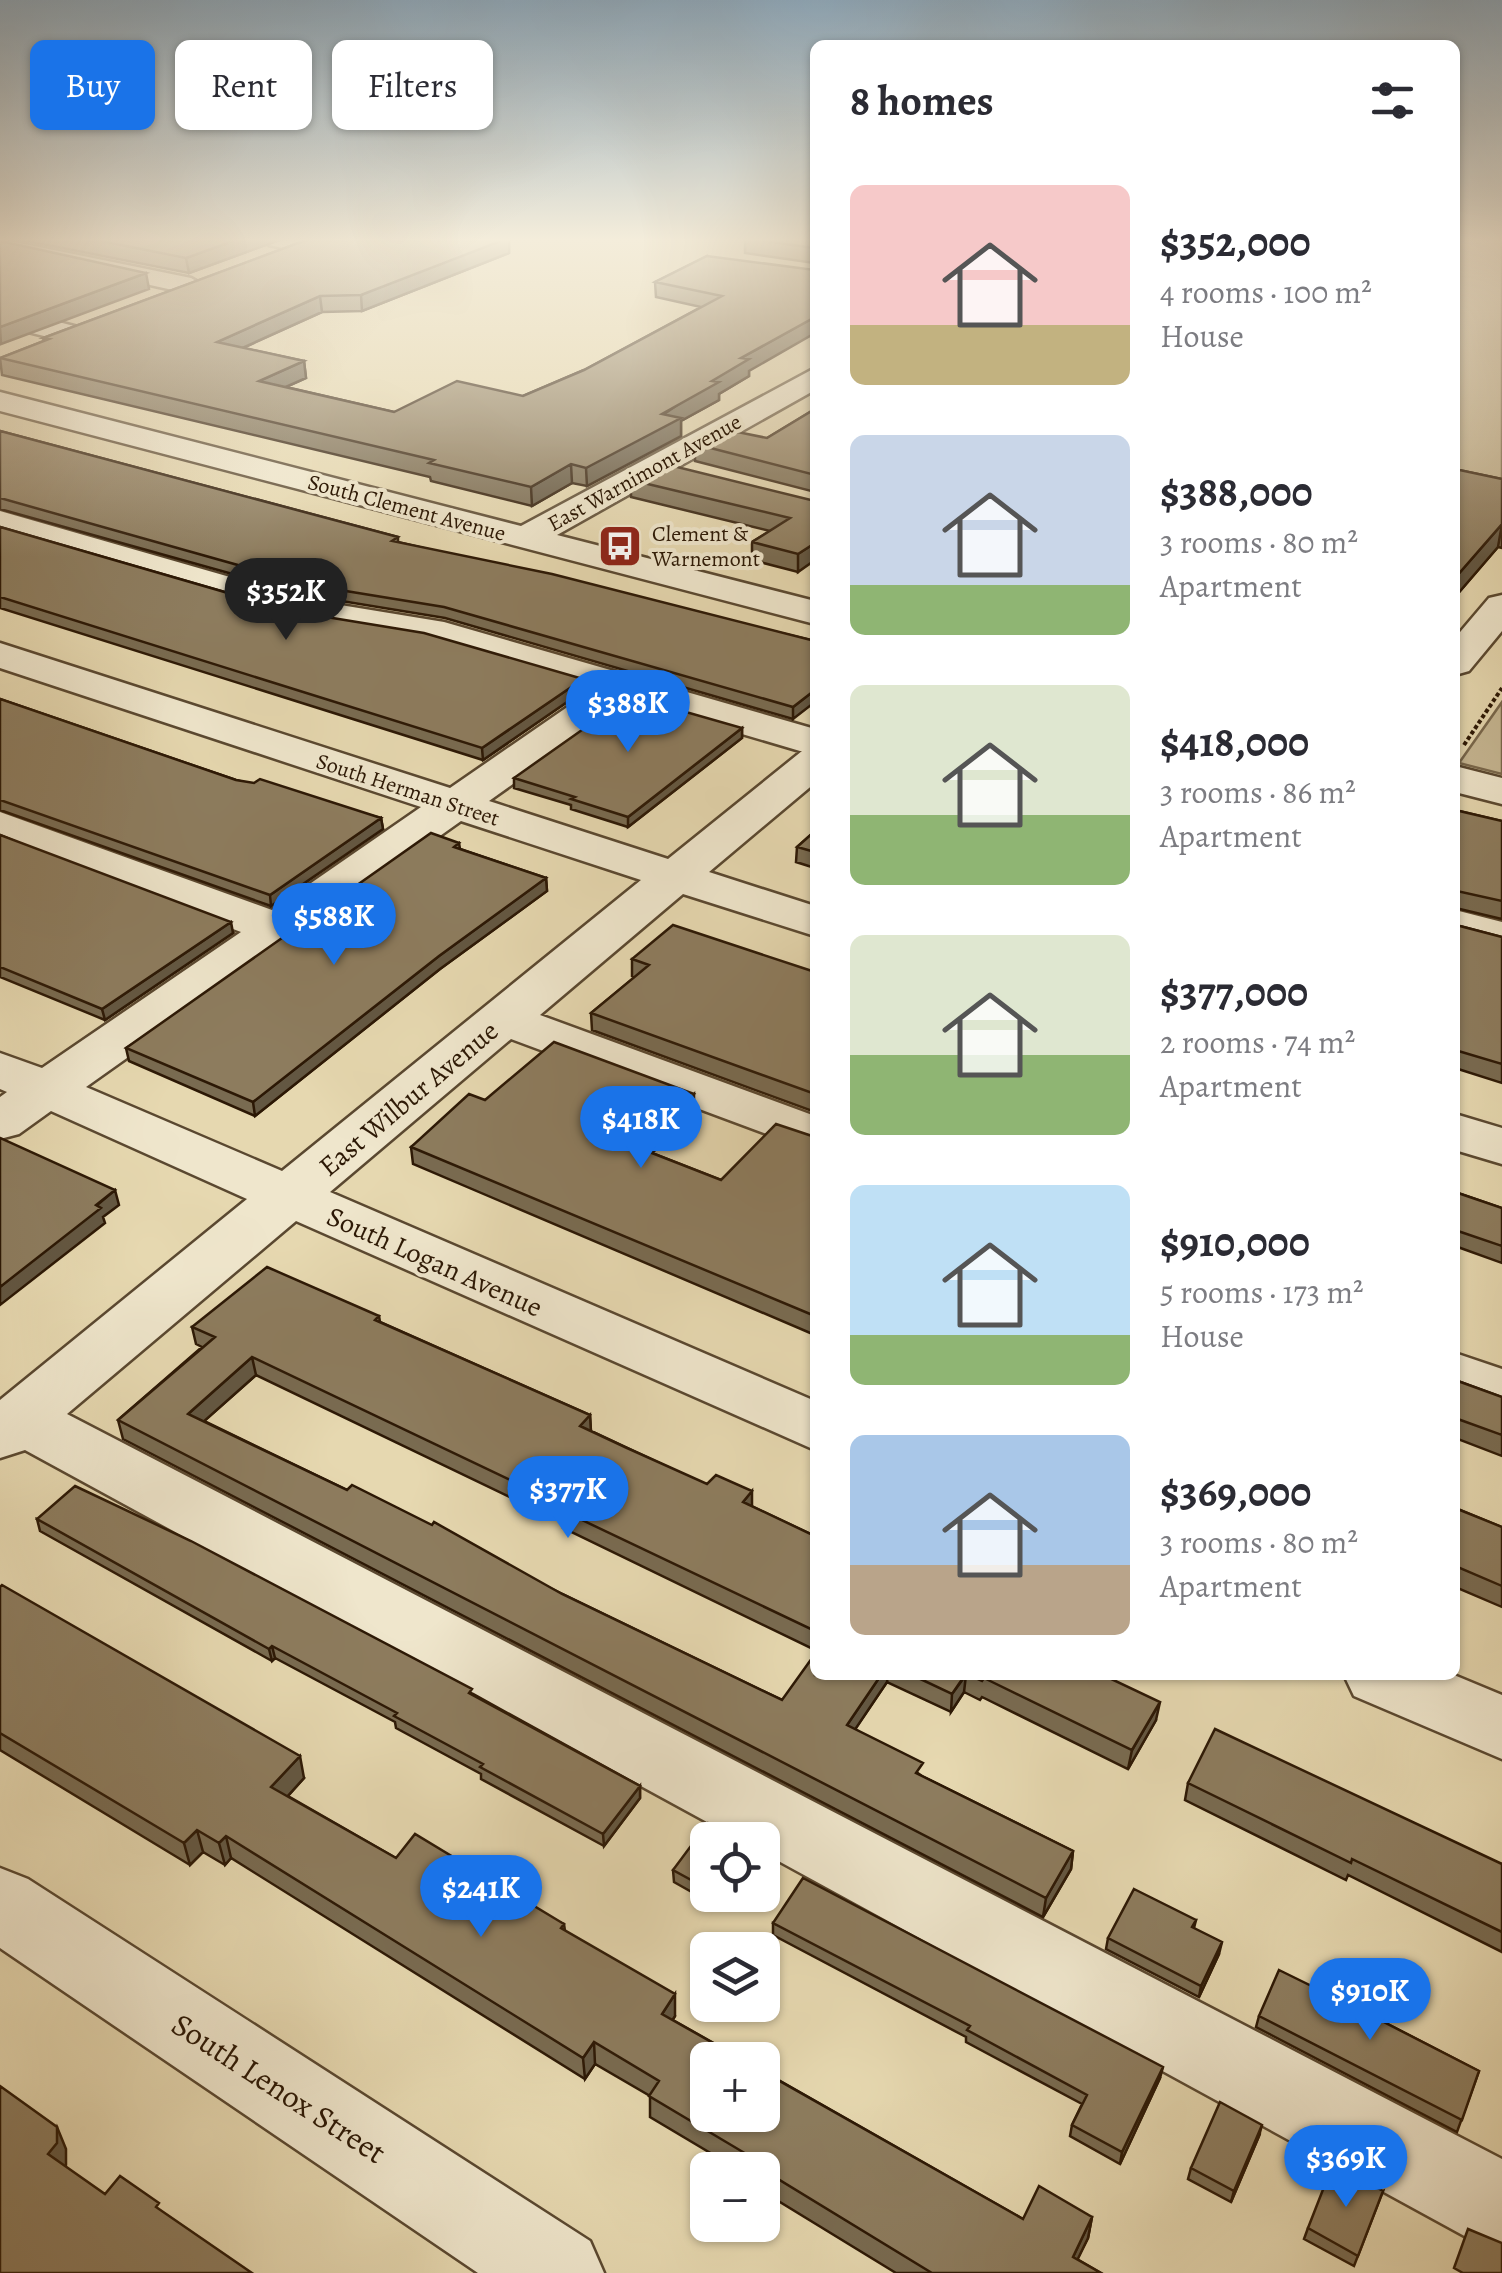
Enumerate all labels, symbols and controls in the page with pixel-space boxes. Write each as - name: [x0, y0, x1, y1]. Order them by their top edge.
- chip: Buy: [30, 40, 155, 130]
- chip: Rent: [175, 40, 312, 130]
- chip: Filters: [332, 40, 493, 130]
- text: 8 homes: [850, 72, 994, 129]
- icon: filters: [1365, 73, 1420, 128]
- text: $352,000: [1160, 213, 1311, 270]
- icon: home: [930, 225, 1050, 345]
- text: 4 rooms · 100 m²: [1160, 270, 1372, 314]
- text: House: [1160, 314, 1244, 358]
- street label: East Warnimont Avenue: [542, 407, 747, 539]
- text: $388,000: [1160, 463, 1313, 520]
- street label: South Clement Avenue: [304, 467, 509, 549]
- icon: home: [930, 475, 1050, 595]
- place label: Clement & Warnemont: [651, 519, 760, 574]
- text: 3 rooms · 80 m²: [1160, 520, 1358, 564]
- bus stop icon: Clement & Warnemont: [597, 523, 643, 569]
- pin: $352K: [216, 558, 356, 643]
- text: Apartment: [1160, 564, 1302, 608]
- text: $352K: [247, 568, 325, 612]
- pin: $388K: [558, 670, 698, 755]
- text: $388K: [588, 680, 668, 724]
- text: $418,000: [1160, 713, 1309, 770]
- icon: home: [930, 725, 1050, 845]
- street label: South Herman Street: [312, 746, 503, 834]
- text: 3 rooms · 86 m²: [1160, 770, 1356, 814]
- text: Apartment: [1160, 814, 1302, 858]
- pin: $588K: [264, 883, 404, 968]
- text: $588K: [294, 893, 374, 937]
- text: $377,000: [1160, 963, 1308, 1020]
- icon: home: [930, 975, 1050, 1095]
- street label: East Wilbur Avenue: [311, 1012, 507, 1185]
- text: 2 rooms · 74 m²: [1160, 1020, 1355, 1064]
- text: Apartment: [1160, 1064, 1302, 1108]
- pin: $418K: [571, 1086, 711, 1171]
- text: $418K: [602, 1096, 680, 1140]
- street label: South Logan Avenue: [321, 1197, 548, 1327]
- text: $910,000: [1160, 1213, 1310, 1270]
- icon: home: [930, 1225, 1050, 1345]
- text: 5 rooms · 173 m²: [1160, 1270, 1364, 1314]
- text: House: [1160, 1314, 1244, 1358]
- pin: $377K: [498, 1456, 638, 1541]
- text: $369,000: [1160, 1463, 1311, 1520]
- text: $377K: [529, 1466, 607, 1510]
- icon: home: [930, 1475, 1050, 1595]
- text: 3 rooms · 80 m²: [1160, 1520, 1358, 1564]
- text: Apartment: [1160, 1564, 1302, 1608]
- map controls: [690, 1822, 780, 2242]
- button: locate: [690, 1822, 780, 1912]
- pin: $241K: [411, 1855, 551, 1940]
- text: $241K: [442, 1865, 520, 1909]
- button: layers: [690, 1932, 780, 2022]
- pin: $910K: [1300, 1958, 1440, 2043]
- text: $910K: [1331, 1968, 1409, 2012]
- street label: South Lenox Street: [163, 2002, 395, 2174]
- button: +: [690, 2042, 780, 2132]
- pin: $369K: [1276, 2125, 1416, 2210]
- text: $369K: [1306, 2135, 1386, 2179]
- button: −: [690, 2152, 780, 2242]

